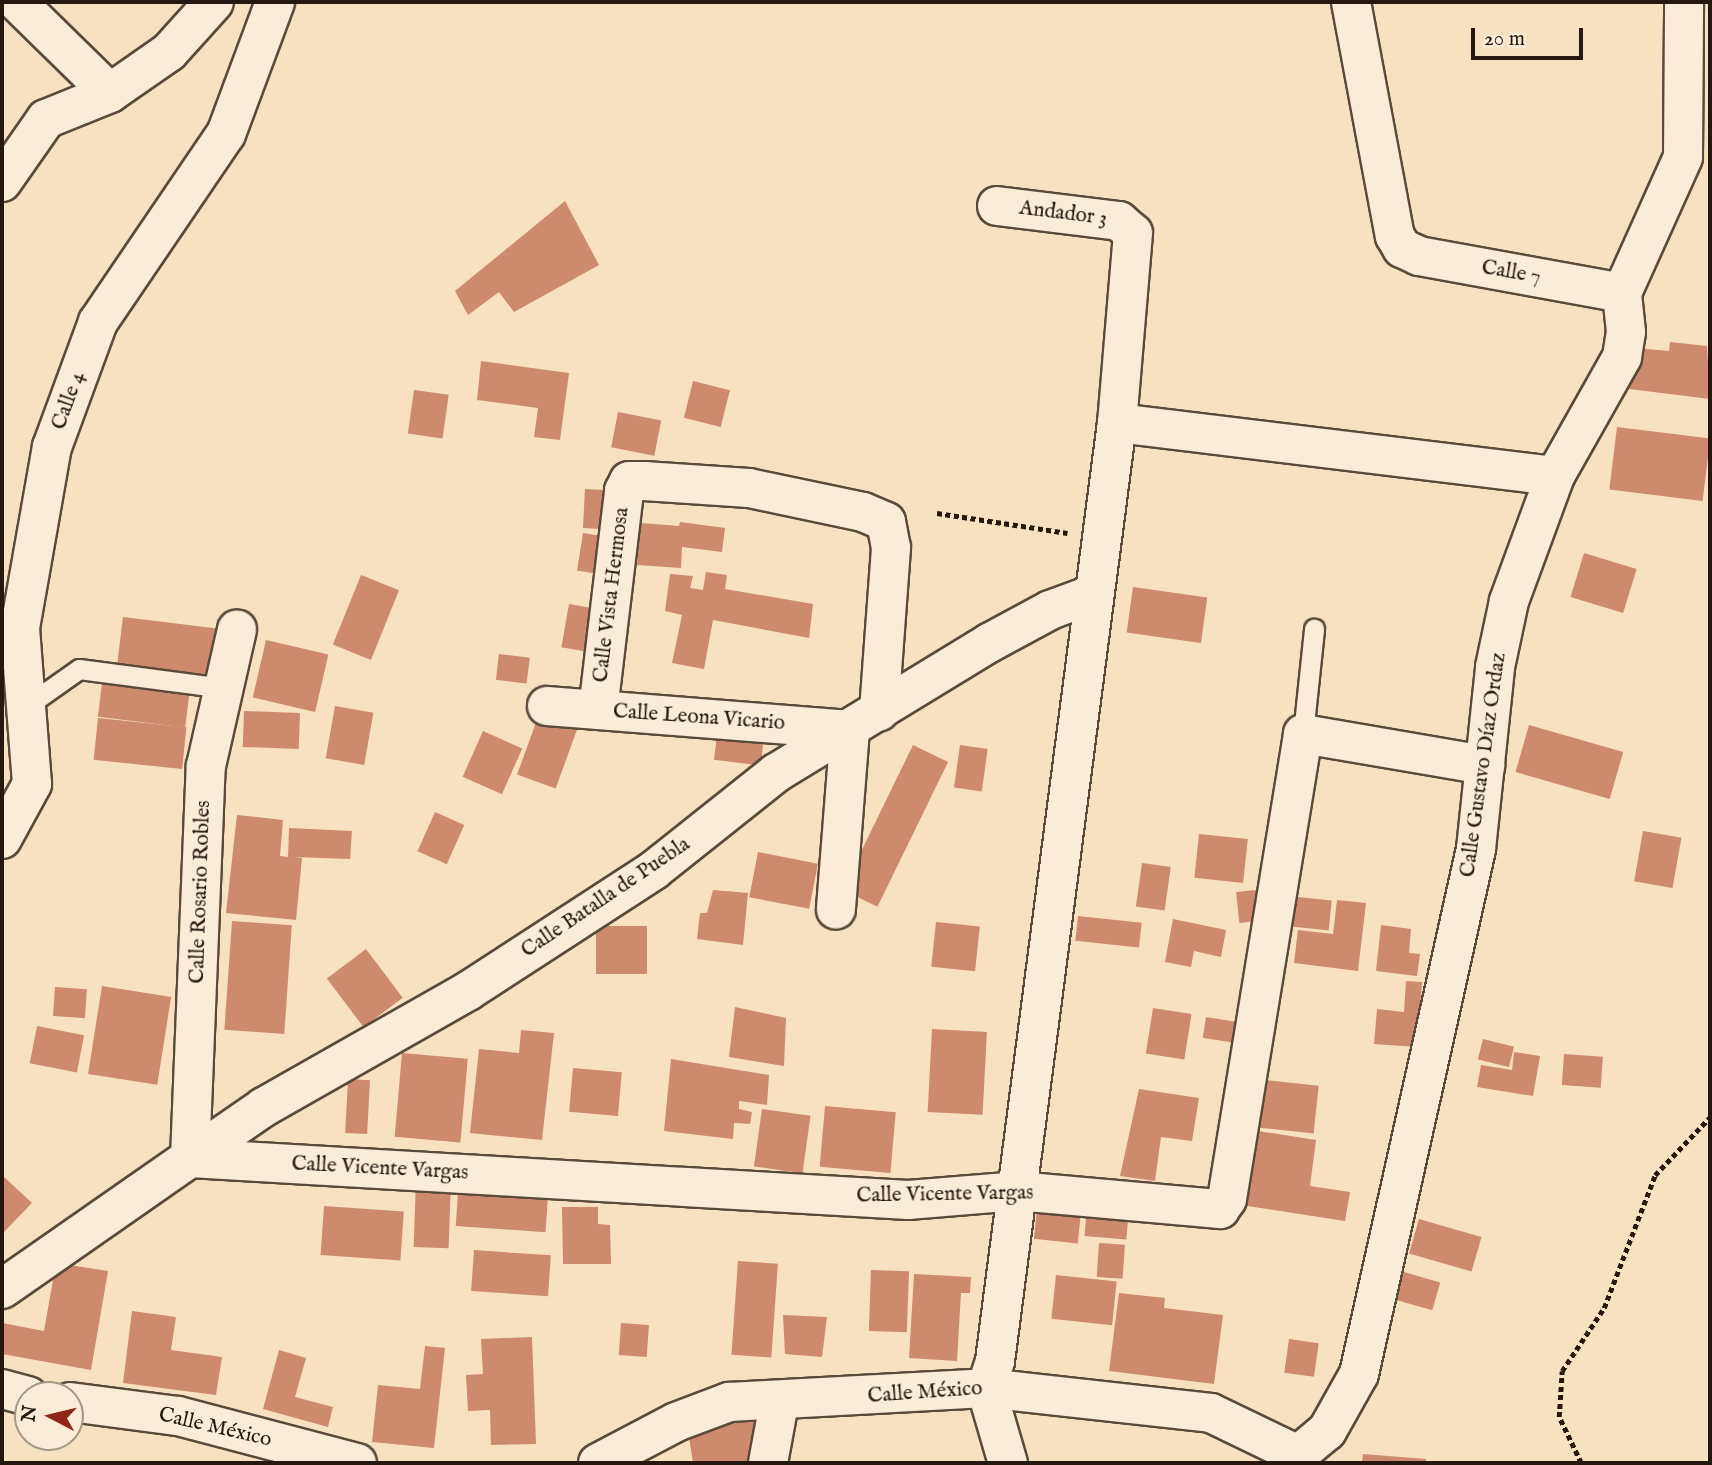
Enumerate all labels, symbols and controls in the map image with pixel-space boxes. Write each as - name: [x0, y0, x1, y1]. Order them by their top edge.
- scale bar: [1474, 14, 1586, 58]
- text: 20 m: [1484, 26, 1525, 53]
- street label: Andador 3: [1018, 196, 1108, 232]
- street label: Calle 7: [1479, 255, 1543, 291]
- street label: Calle 4: [47, 368, 91, 434]
- street label: Calle Vista Hermosa: [589, 506, 635, 684]
- street label: Calle Gustavo Díaz Ordaz: [1456, 651, 1512, 879]
- street label: Calle Leona Vicario: [612, 699, 786, 737]
- street label: Calle Rosario Robles: [185, 800, 217, 984]
- street label: Calle Batalla de Puebla: [517, 832, 695, 964]
- street label: Calle Vicente Vargas: [291, 1152, 469, 1186]
- street label: Calle Vicente Vargas: [856, 1181, 1034, 1209]
- street label: Calle México: [867, 1376, 983, 1410]
- north arrow: [14, 1381, 84, 1451]
- street label: Calle México: [156, 1403, 274, 1453]
- text: N: [17, 1404, 43, 1423]

